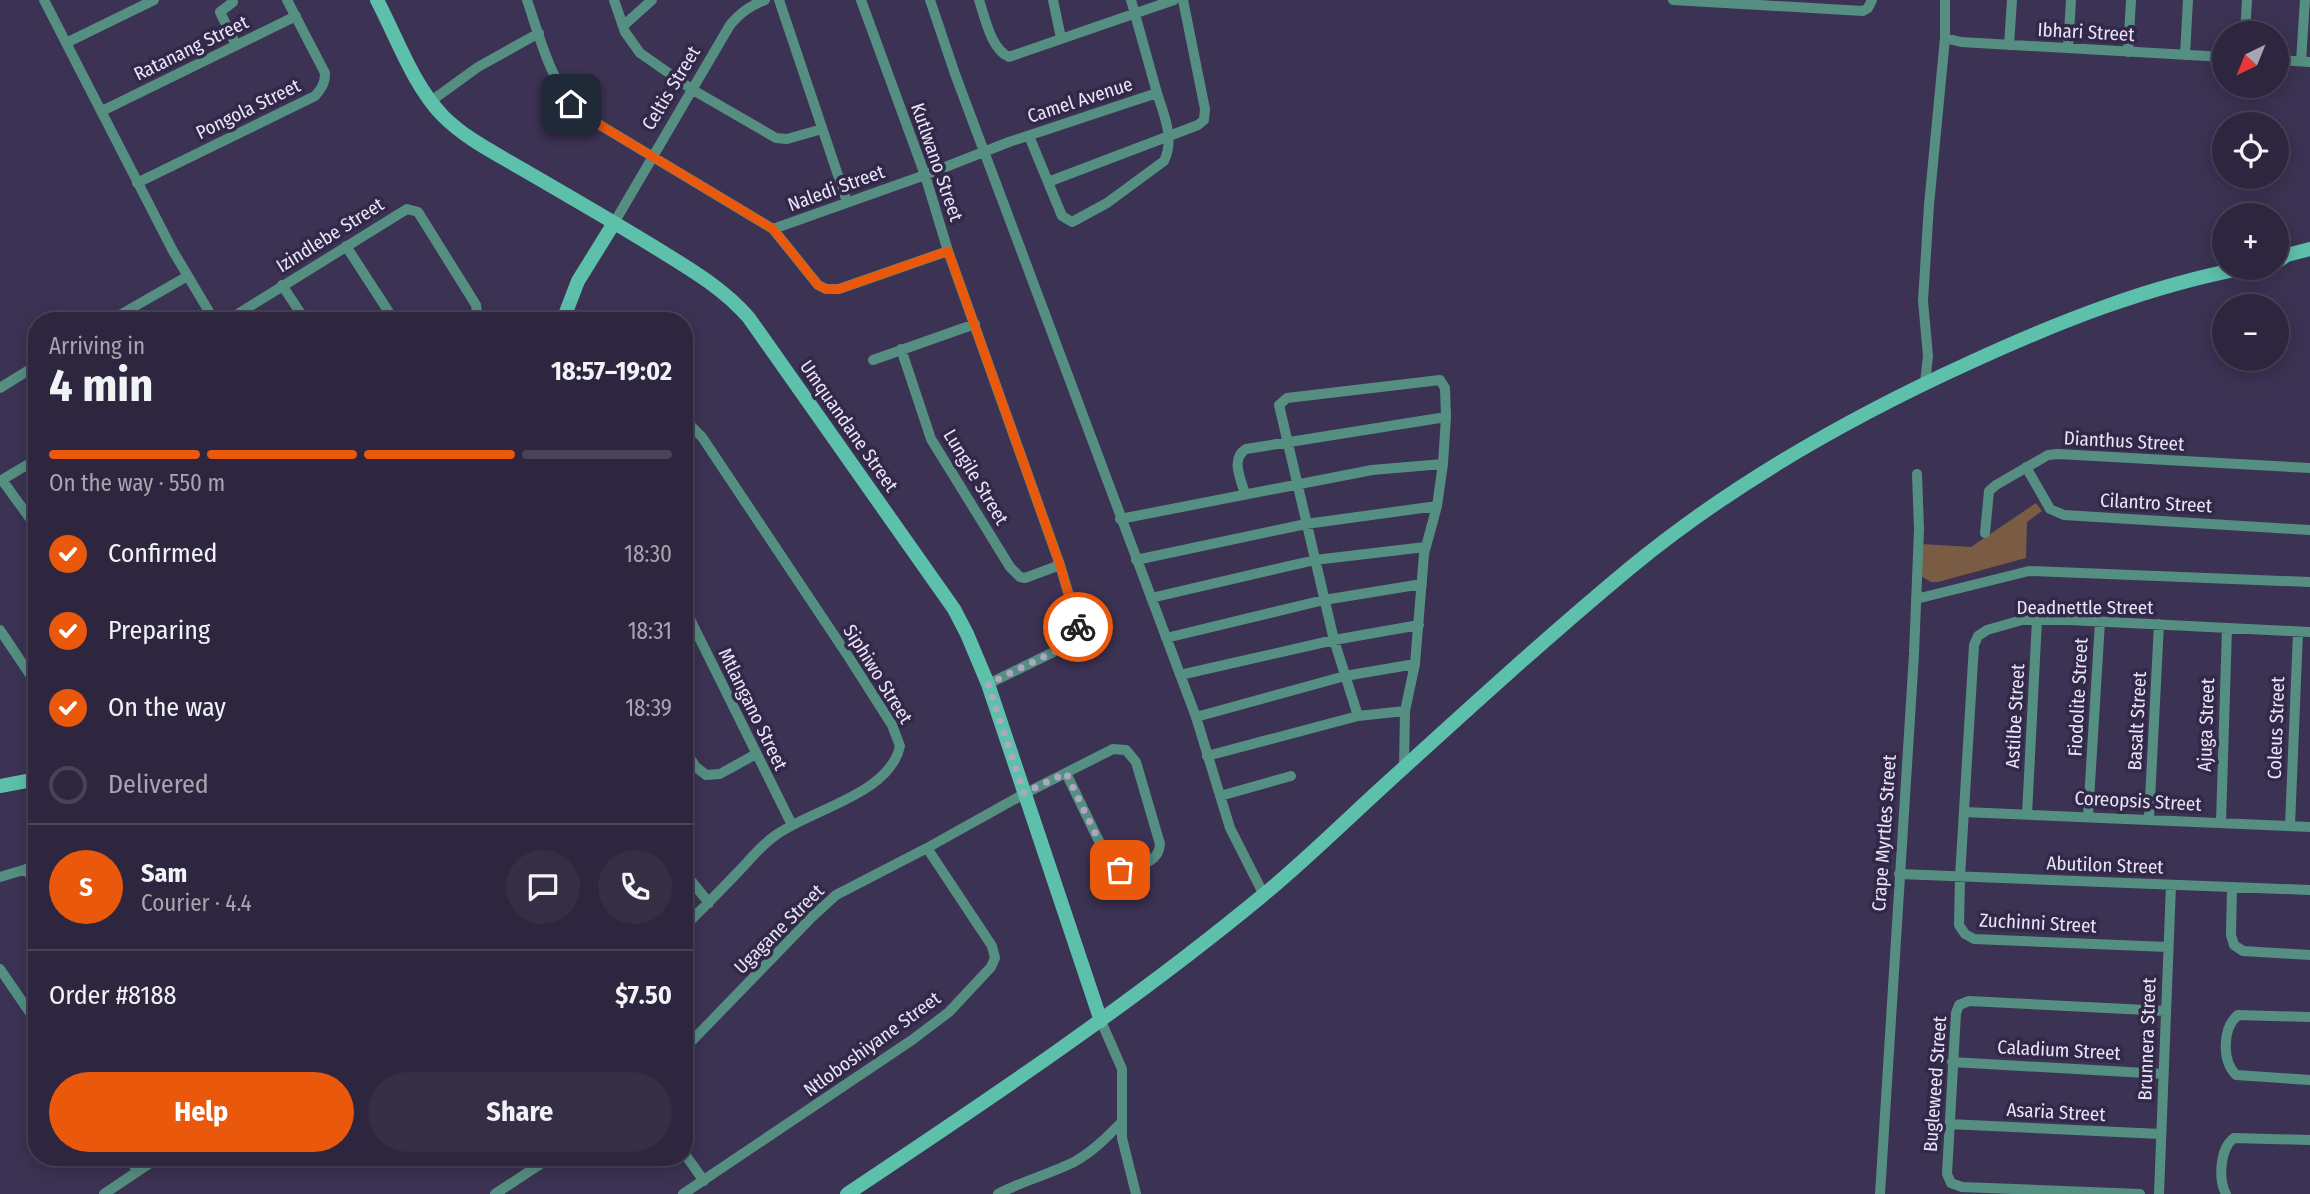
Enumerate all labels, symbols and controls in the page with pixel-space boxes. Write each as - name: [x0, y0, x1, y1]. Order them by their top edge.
- street label: Ratanang Street: [130, 10, 253, 86]
- street label: Ibhari Street: [2037, 18, 2136, 46]
- north arrow: [2212, 21, 2289, 98]
- map controls: [2212, 21, 2289, 371]
- street label: Celtis Street: [637, 41, 705, 134]
- street label: Camel Avenue: [1024, 72, 1136, 128]
- street label: Pongola Street: [192, 73, 305, 144]
- pin: [541, 74, 601, 134]
- icon: home: [552, 85, 590, 123]
- street label: Kutlwano Street: [906, 100, 968, 225]
- button: locate: [2212, 112, 2289, 189]
- street label: Naledi Street: [785, 160, 888, 216]
- street label: Izindlebe Street: [272, 192, 389, 277]
- button: +: [2212, 203, 2289, 280]
- button: −: [2212, 294, 2289, 371]
- text: Arriving in: [49, 332, 145, 360]
- text: 18:57–19:02: [551, 356, 672, 387]
- street label: Umquandane Street: [795, 356, 903, 497]
- text: 4 min: [49, 358, 153, 413]
- street label: Lungile Street: [939, 425, 1014, 530]
- street label: Dianthus Street: [2063, 426, 2186, 456]
- text: On the way · 550 m: [49, 469, 225, 497]
- street label: Cilantro Street: [2099, 489, 2213, 517]
- icon: check: [49, 535, 87, 573]
- text: Confirmed: [108, 538, 218, 569]
- text: 18:30: [624, 540, 672, 568]
- courier: [1043, 592, 1113, 662]
- street label: Deadnettle Street: [2017, 596, 2154, 619]
- icon: bike: [1059, 608, 1097, 646]
- icon: check: [49, 612, 87, 650]
- text: Preparing: [108, 615, 210, 646]
- text: 18:31: [628, 617, 672, 645]
- street label: Siphiwo Street: [838, 620, 918, 729]
- street label: Fiodolite Street: [2063, 636, 2093, 757]
- street label: Mtlangano Street: [714, 644, 793, 774]
- street label: Astilbe Street: [2001, 662, 2029, 769]
- street label: Basalt Street: [2123, 670, 2151, 771]
- street label: Coleus Street: [2263, 675, 2289, 780]
- street label: Ajuga Street: [2193, 677, 2219, 772]
- icon: check: [49, 689, 87, 727]
- text: On the way: [108, 692, 226, 723]
- text: 18:39: [625, 694, 672, 722]
- street label: Crape Myrtles Street: [1867, 753, 1901, 912]
- text: Delivered: [108, 769, 209, 800]
- street label: Coreopsis Street: [2074, 786, 2203, 816]
- pin: [1090, 840, 1150, 900]
- button: chat: [506, 850, 580, 924]
- button: phone: [598, 850, 672, 924]
- icon: bag: [1101, 851, 1139, 889]
- street label: Abutilon Street: [2046, 851, 2165, 879]
- text: Sam: [141, 858, 187, 889]
- text: S: [79, 872, 93, 903]
- street label: Ugagane Street: [729, 879, 829, 979]
- text: Courier · 4.4: [141, 889, 252, 917]
- street label: Zuchinni Street: [1979, 908, 2098, 938]
- street label: Brunnera Street: [2133, 976, 2161, 1101]
- text: Order #8188: [49, 980, 176, 1011]
- text: $7.50: [615, 980, 672, 1011]
- street label: Ntloboshiyane Street: [799, 986, 946, 1101]
- street label: Bugleweed Street: [1919, 1015, 1951, 1153]
- street label: Caladium Street: [1997, 1035, 2122, 1065]
- button: Help: [49, 1072, 354, 1152]
- button: Share: [368, 1072, 672, 1152]
- street label: Asaria Street: [2006, 1098, 2107, 1126]

